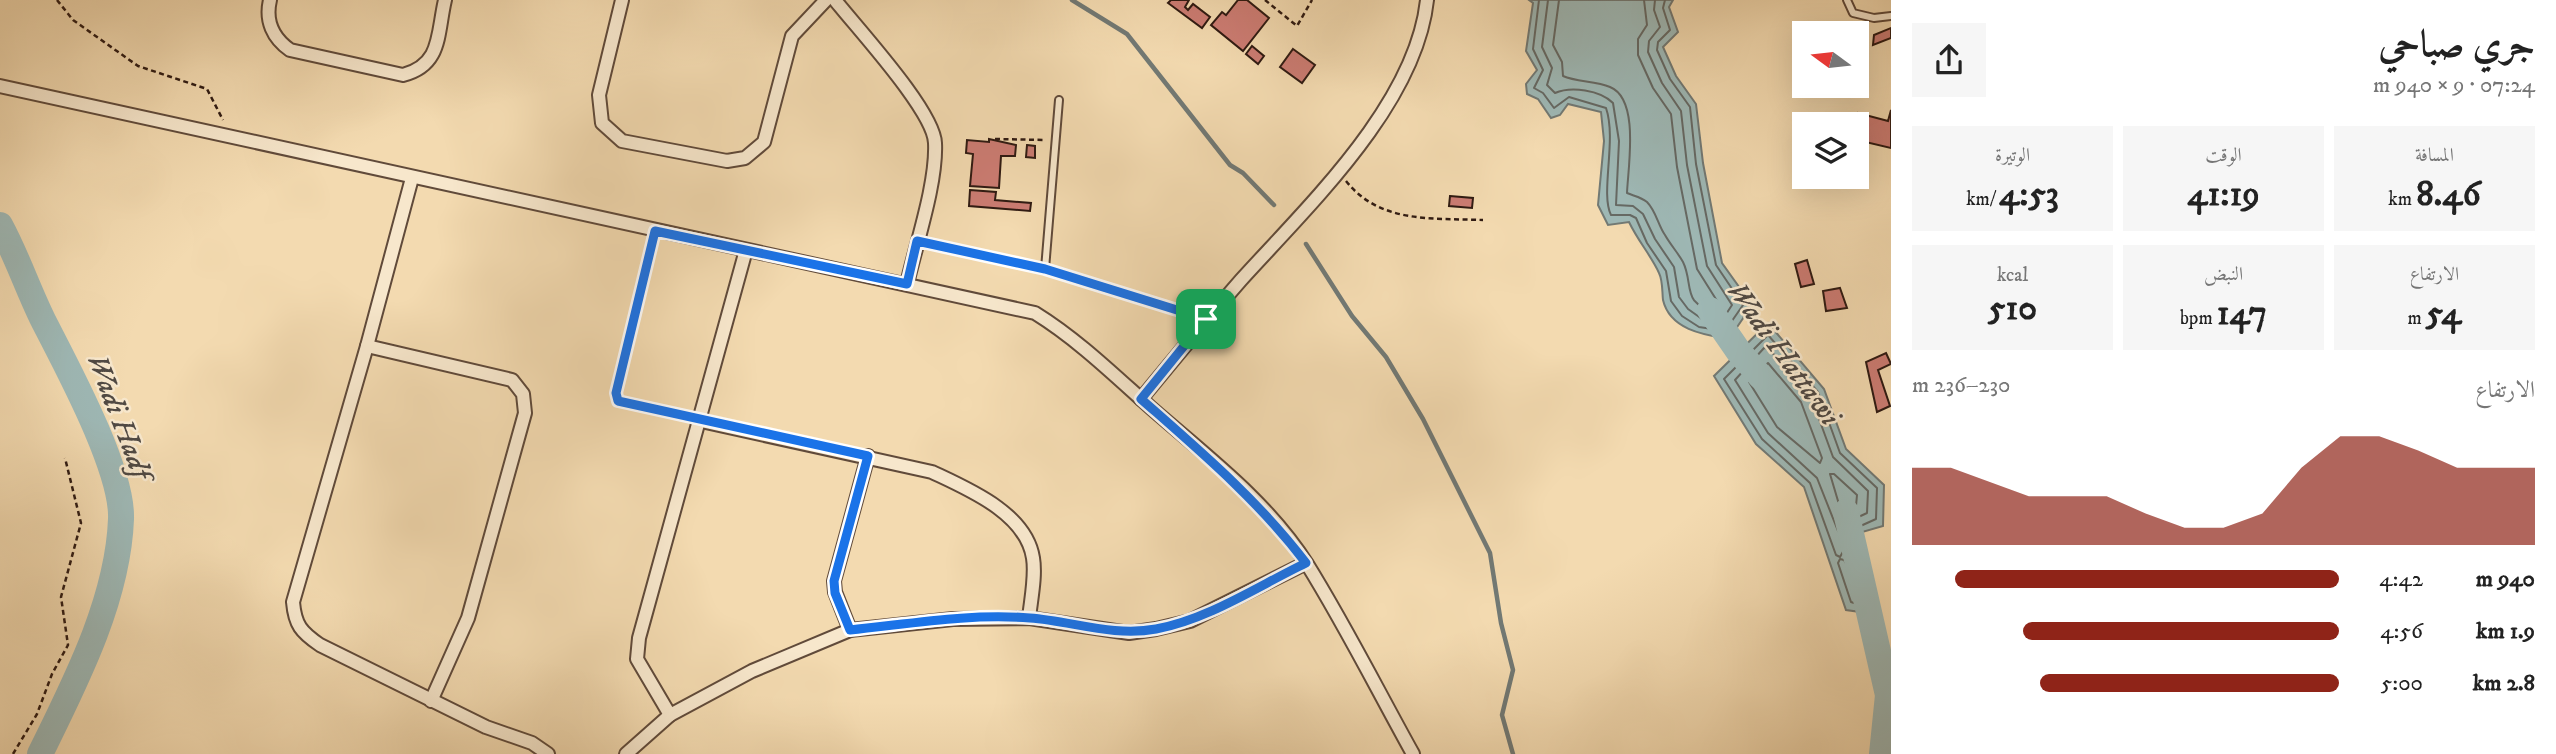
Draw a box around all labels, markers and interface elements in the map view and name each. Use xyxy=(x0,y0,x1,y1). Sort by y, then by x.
north arrow xyxy=(1792,21,1869,98)
map controls xyxy=(1792,21,1869,189)
text: جري صباحي xyxy=(2378,21,2535,69)
button: share xyxy=(1912,23,1986,97)
text: 07:24 · 9 × 940 m xyxy=(2373,71,2535,100)
button: layers xyxy=(1792,112,1869,189)
text: الوتيرة xyxy=(1995,144,2030,167)
text: الوقت xyxy=(2205,144,2242,167)
text: المسافة xyxy=(2415,144,2454,167)
text: 4:53 xyxy=(1999,173,2059,217)
text: 41:19 xyxy=(2187,173,2260,217)
text: 8.46 xyxy=(2416,173,2481,217)
text: /km xyxy=(1966,188,1999,211)
text: km xyxy=(2388,188,2416,211)
text: النبض xyxy=(2204,263,2243,286)
text: الارتفاع xyxy=(2410,263,2459,286)
text: kcal xyxy=(1997,264,2028,287)
water label: Wadi Hattawi xyxy=(1718,274,1849,435)
text: 510 xyxy=(1988,287,2037,331)
pin xyxy=(1176,289,1236,349)
text: 147 xyxy=(2217,292,2267,336)
text: 54 xyxy=(2426,292,2462,336)
icon: arrive xyxy=(1187,300,1225,338)
text: bpm xyxy=(2180,307,2217,330)
text: m xyxy=(2407,307,2426,330)
water label: Wadi Hadf xyxy=(78,349,162,491)
text: 230–236 m xyxy=(1912,371,2010,400)
text: الارتفاع xyxy=(2475,376,2535,405)
text: 4:42 xyxy=(2379,565,2423,594)
text: 940 m xyxy=(2476,565,2535,594)
text: 4:56 xyxy=(2380,617,2423,646)
text: 1.9 km xyxy=(2476,617,2535,646)
text: 5:00 xyxy=(2381,669,2423,698)
text: 2.8 km xyxy=(2473,669,2535,698)

